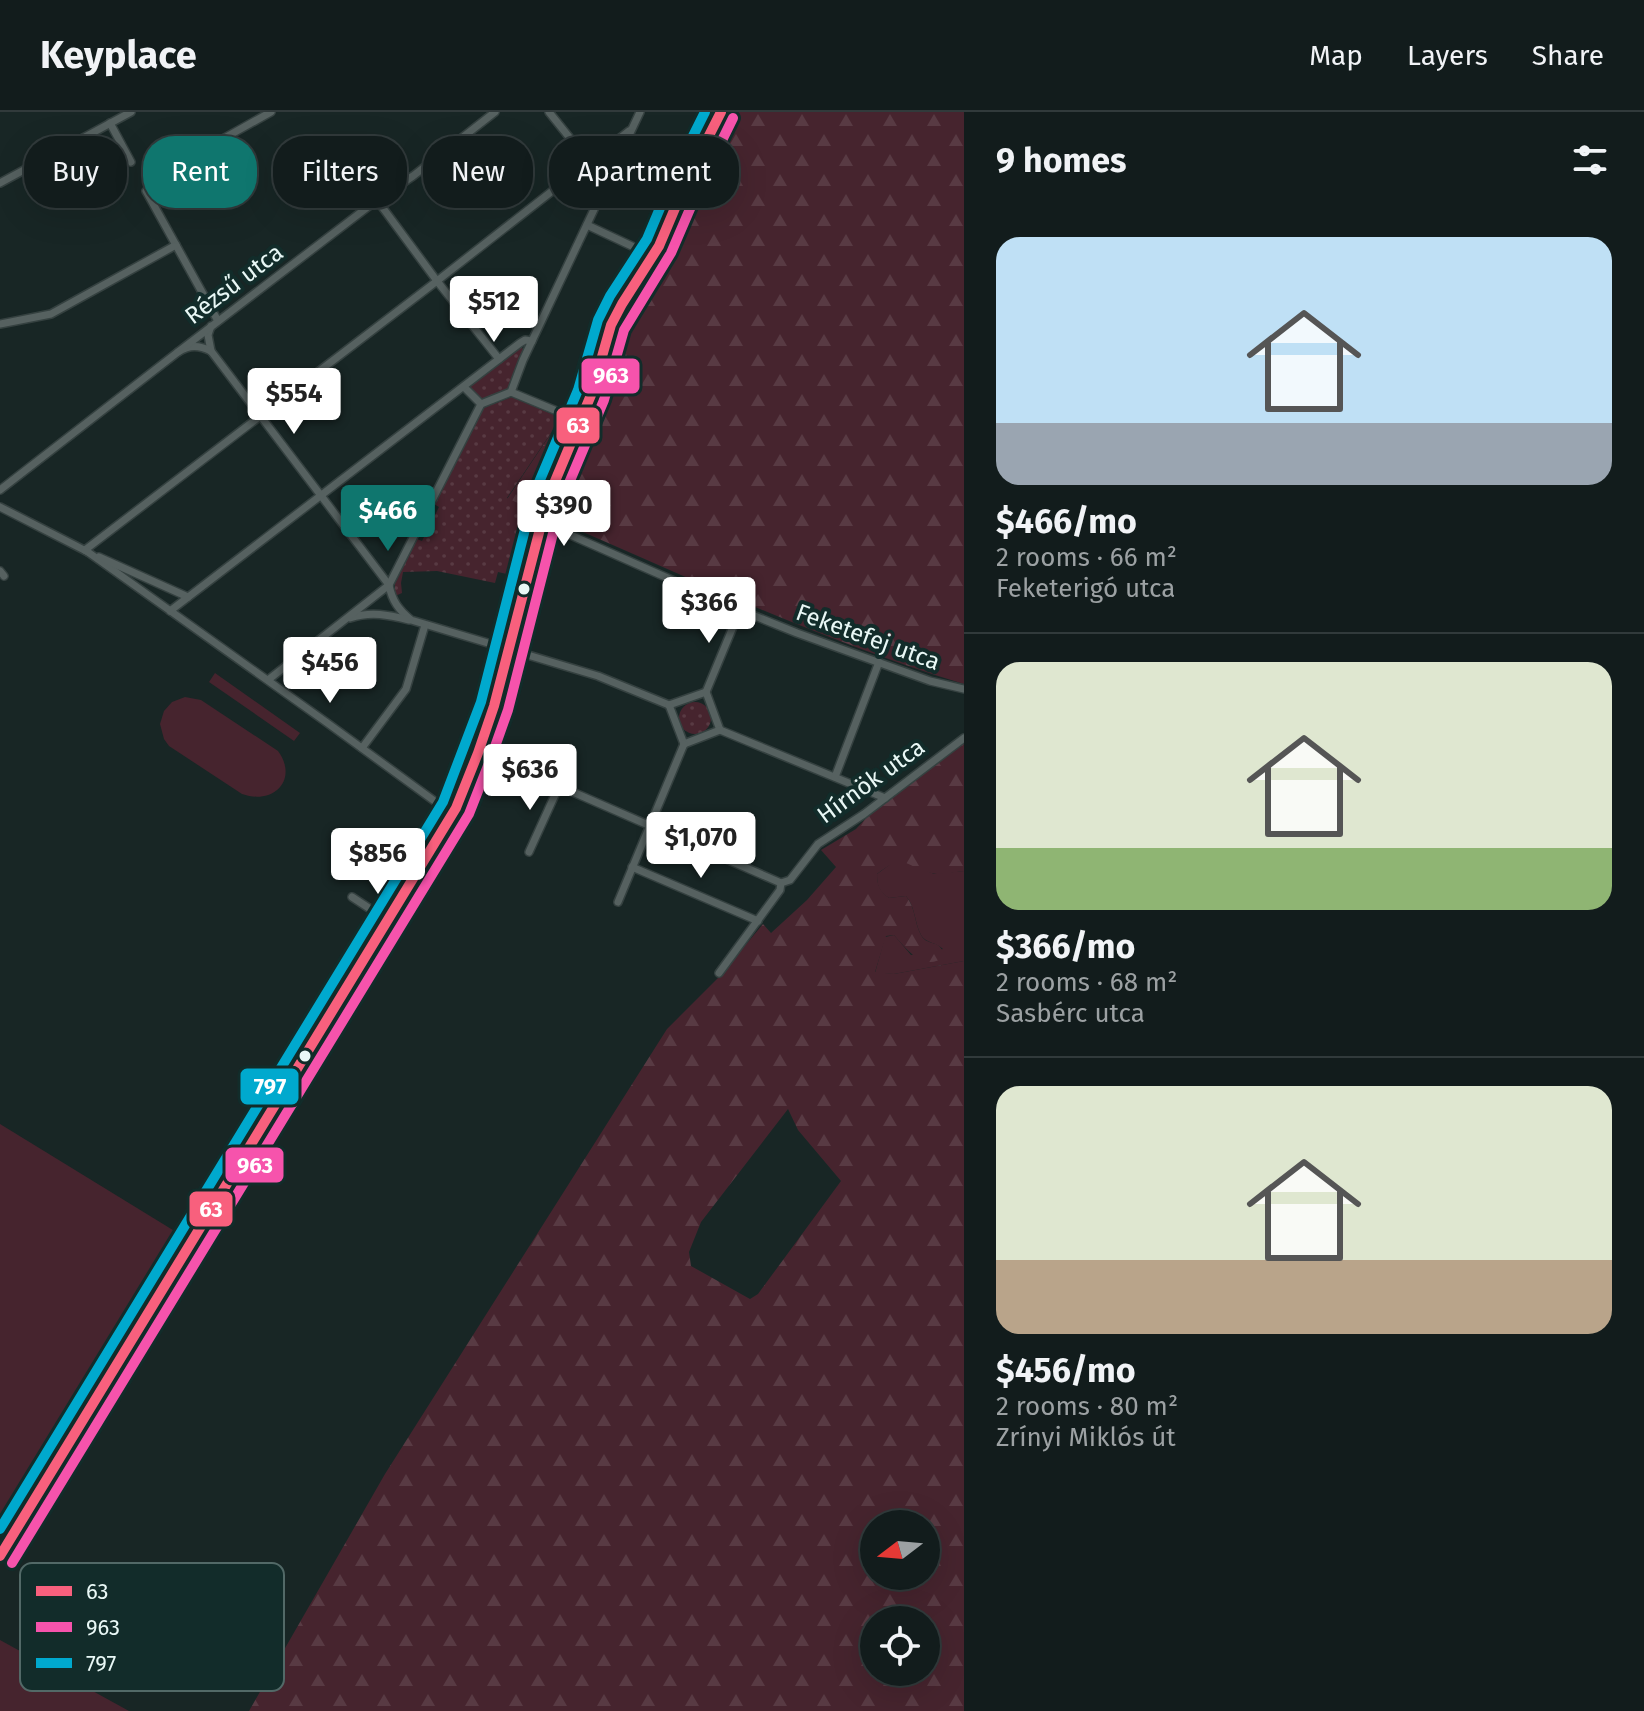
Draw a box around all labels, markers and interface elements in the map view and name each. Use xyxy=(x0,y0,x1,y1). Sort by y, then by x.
text: Keyplace xyxy=(40,32,197,78)
text: Map xyxy=(1309,39,1363,72)
text: Layers xyxy=(1407,39,1488,72)
text: Share xyxy=(1532,39,1604,72)
chip: Buy xyxy=(24,136,127,208)
chip: Rent xyxy=(143,136,257,208)
chip: Filters xyxy=(273,136,407,208)
chip: New xyxy=(423,136,533,208)
chip: Apartment xyxy=(549,136,739,208)
icon: filters xyxy=(1568,138,1612,182)
text: 9 homes xyxy=(996,140,1127,181)
street label: Rézsű utca xyxy=(179,238,289,330)
pin: $512 xyxy=(447,276,541,344)
text: $512 xyxy=(468,286,520,317)
icon: home xyxy=(1232,289,1376,433)
line badge: 963 xyxy=(580,357,641,395)
text: 963 xyxy=(593,362,629,389)
pin: $554 xyxy=(247,368,341,436)
text: $554 xyxy=(266,378,322,409)
line badge: 63 xyxy=(555,406,601,445)
text: 63 xyxy=(566,412,590,439)
pin: $390 xyxy=(517,480,611,548)
pin: $466 xyxy=(341,485,435,553)
text: $390 xyxy=(535,490,593,521)
text: $466 xyxy=(359,495,417,526)
text: $466/mo xyxy=(996,501,1137,542)
text: 2 rooms · 66 m² xyxy=(996,542,1177,573)
text: Feketerigó utca xyxy=(996,573,1175,604)
pin: $366 xyxy=(662,577,756,645)
unlabelled marker xyxy=(516,581,532,597)
text: $366 xyxy=(680,587,738,618)
street label: Feketefej utca xyxy=(792,598,944,676)
pin: $456 xyxy=(283,637,377,705)
text: $456 xyxy=(301,647,359,678)
icon: home xyxy=(1232,714,1376,858)
street label: Hírnök utca xyxy=(812,733,930,829)
pin: $636 xyxy=(483,744,577,812)
text: $636 xyxy=(502,754,558,785)
pin: $1,070 xyxy=(636,812,766,880)
text: $1,070 xyxy=(664,822,738,853)
pin: $856 xyxy=(331,828,425,896)
text: $856 xyxy=(349,838,407,869)
text: $366/mo xyxy=(996,926,1135,967)
text: 2 rooms · 68 m² xyxy=(996,967,1177,998)
text: Sasbérc utca xyxy=(996,998,1145,1029)
unlabelled marker xyxy=(297,1048,313,1064)
line badge: 797 xyxy=(239,1067,300,1106)
text: 797 xyxy=(254,1073,286,1100)
icon: home xyxy=(1232,1138,1376,1282)
line badge: 963 xyxy=(224,1146,285,1184)
text: 963 xyxy=(237,1152,273,1179)
line badge: 63 xyxy=(188,1190,234,1228)
text: 63 xyxy=(199,1196,223,1223)
text: $456/mo xyxy=(996,1350,1136,1391)
text: 2 rooms · 80 m² xyxy=(996,1391,1178,1422)
text: Zrínyi Miklós út xyxy=(996,1422,1176,1453)
north arrow xyxy=(860,1510,940,1590)
map controls xyxy=(860,1510,940,1686)
legend xyxy=(20,1563,284,1691)
text: 63 xyxy=(86,1578,108,1605)
button: locate xyxy=(860,1606,940,1686)
text: 963 xyxy=(86,1614,120,1641)
text: 797 xyxy=(86,1650,117,1677)

